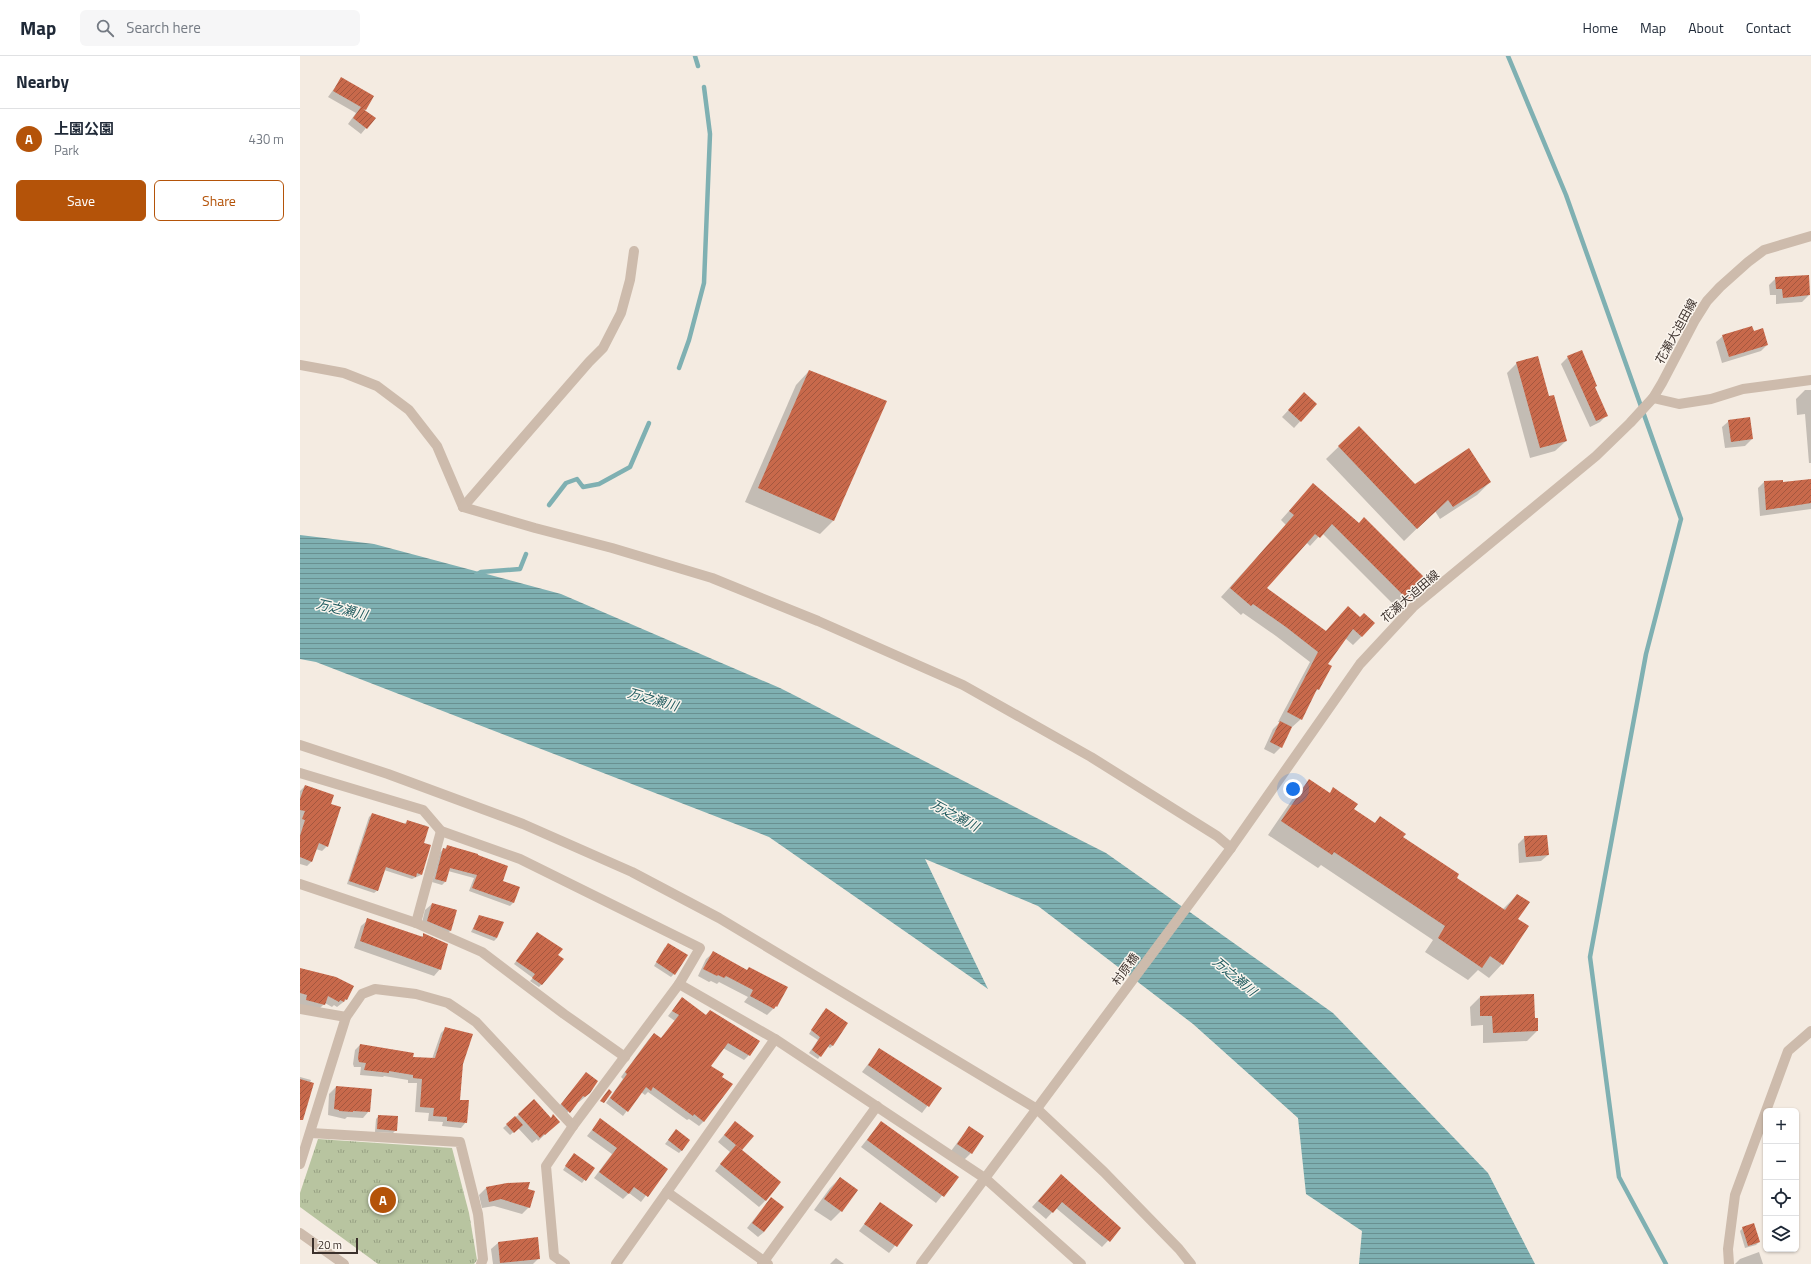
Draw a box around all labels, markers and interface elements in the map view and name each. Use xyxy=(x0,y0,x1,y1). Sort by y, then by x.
search box xyxy=(80,10,360,46)
text: Map xyxy=(20,13,56,42)
text: Search here xyxy=(126,16,201,39)
icon: search xyxy=(94,17,116,39)
text: Home xyxy=(1583,17,1618,38)
text: Map xyxy=(1640,17,1666,38)
text: About xyxy=(1688,17,1724,38)
text: Contact xyxy=(1746,17,1791,38)
text: Nearby xyxy=(16,69,69,95)
text: 上園公園 xyxy=(54,117,114,140)
text: A xyxy=(25,129,33,149)
text: 430 m xyxy=(248,129,284,149)
text: Park xyxy=(54,140,79,160)
button: Save xyxy=(16,180,146,221)
button: Share xyxy=(154,180,284,221)
street label: 花瀬大迫田線 xyxy=(1650,295,1702,367)
street label: 花瀬大迫田線 xyxy=(1377,565,1443,627)
water label: 万之瀬川 xyxy=(314,593,372,625)
water label: 万之瀬川 xyxy=(625,682,683,716)
your location xyxy=(1283,779,1303,799)
water label: 万之瀬川 xyxy=(927,794,984,837)
street label: 村原橋 xyxy=(1107,949,1143,989)
water label: 万之瀬川 xyxy=(1209,952,1263,1002)
map controls xyxy=(1763,1108,1799,1252)
button: + xyxy=(1763,1108,1799,1144)
button: − xyxy=(1763,1144,1799,1180)
button: locate xyxy=(1763,1180,1799,1216)
pin: A xyxy=(370,1185,396,1215)
button: layers xyxy=(1763,1216,1799,1252)
scale bar xyxy=(312,1236,358,1255)
text: 20 m xyxy=(318,1237,342,1253)

